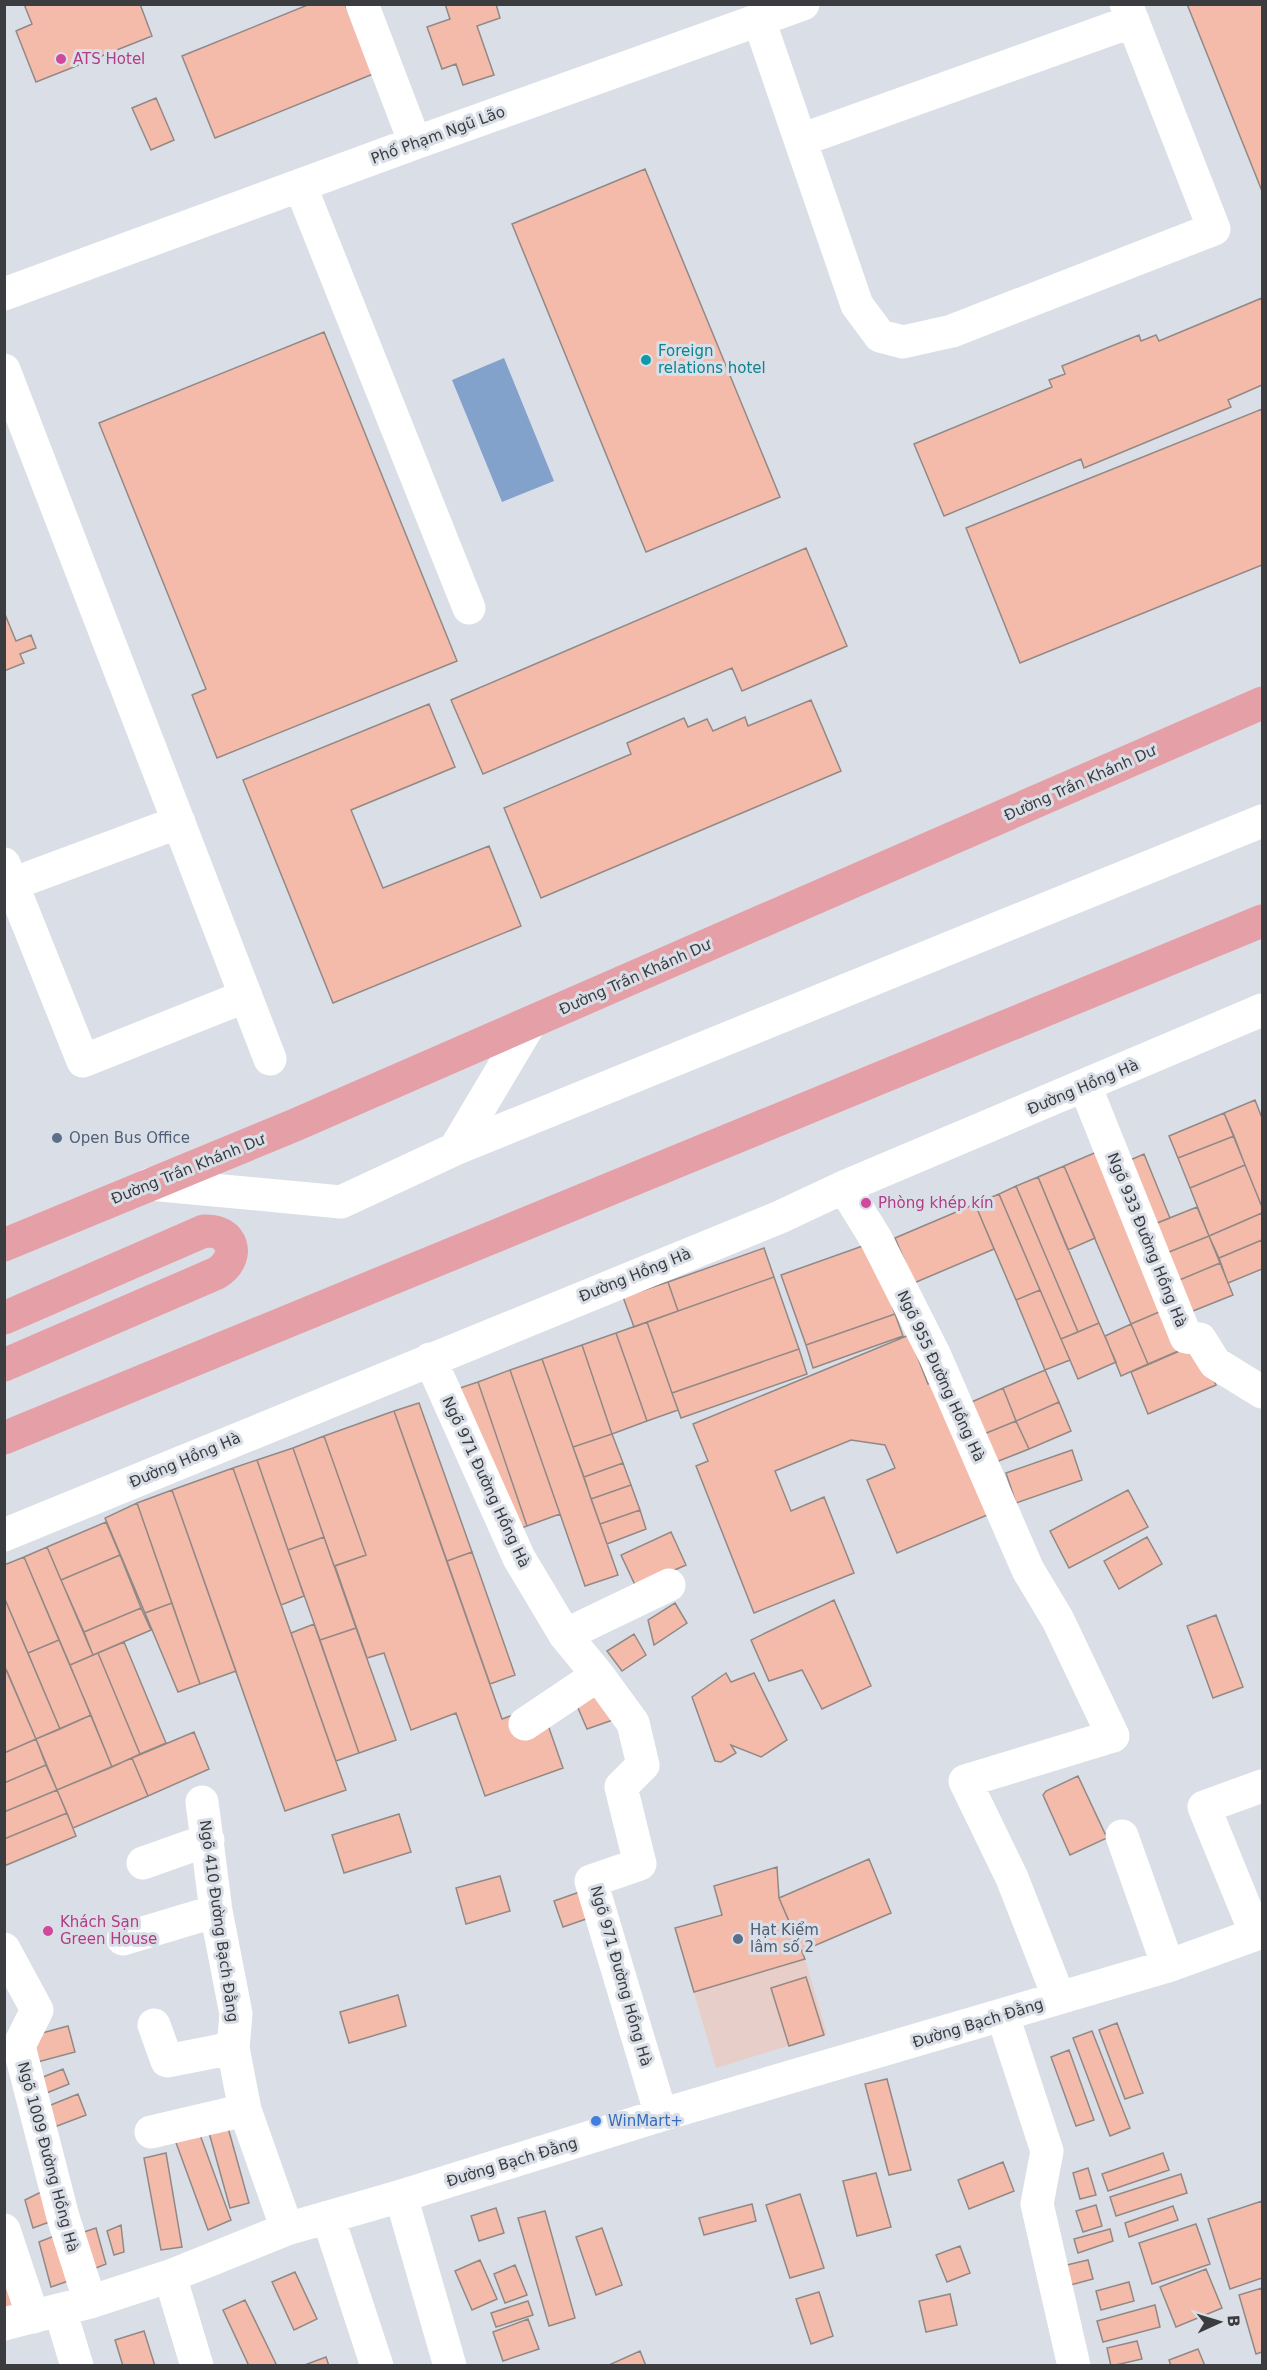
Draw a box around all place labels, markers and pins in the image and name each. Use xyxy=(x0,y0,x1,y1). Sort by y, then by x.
place label: ATS Hotel xyxy=(73,50,145,68)
marker: ATS Hotel xyxy=(54,52,68,66)
place label: Foreign relations hotel xyxy=(658,342,766,377)
marker: Foreign relations hotel xyxy=(639,353,653,367)
place label: Open Bus Office xyxy=(69,1129,190,1147)
marker: Open Bus Office xyxy=(50,1131,64,1145)
place label: Phòng khép kín xyxy=(878,1194,994,1212)
marker: Phòng khép kín xyxy=(859,1196,873,1210)
place label: Khách Sạn Green House xyxy=(60,1913,157,1948)
place label: Hạt Kiểm lâm số 2 xyxy=(750,1921,819,1956)
marker: Khách Sạn Green House xyxy=(41,1924,55,1938)
marker: Hạt Kiểm lâm số 2 xyxy=(731,1932,745,1946)
place label: WinMart+ xyxy=(608,2112,683,2130)
marker: WinMart+ xyxy=(589,2114,603,2128)

